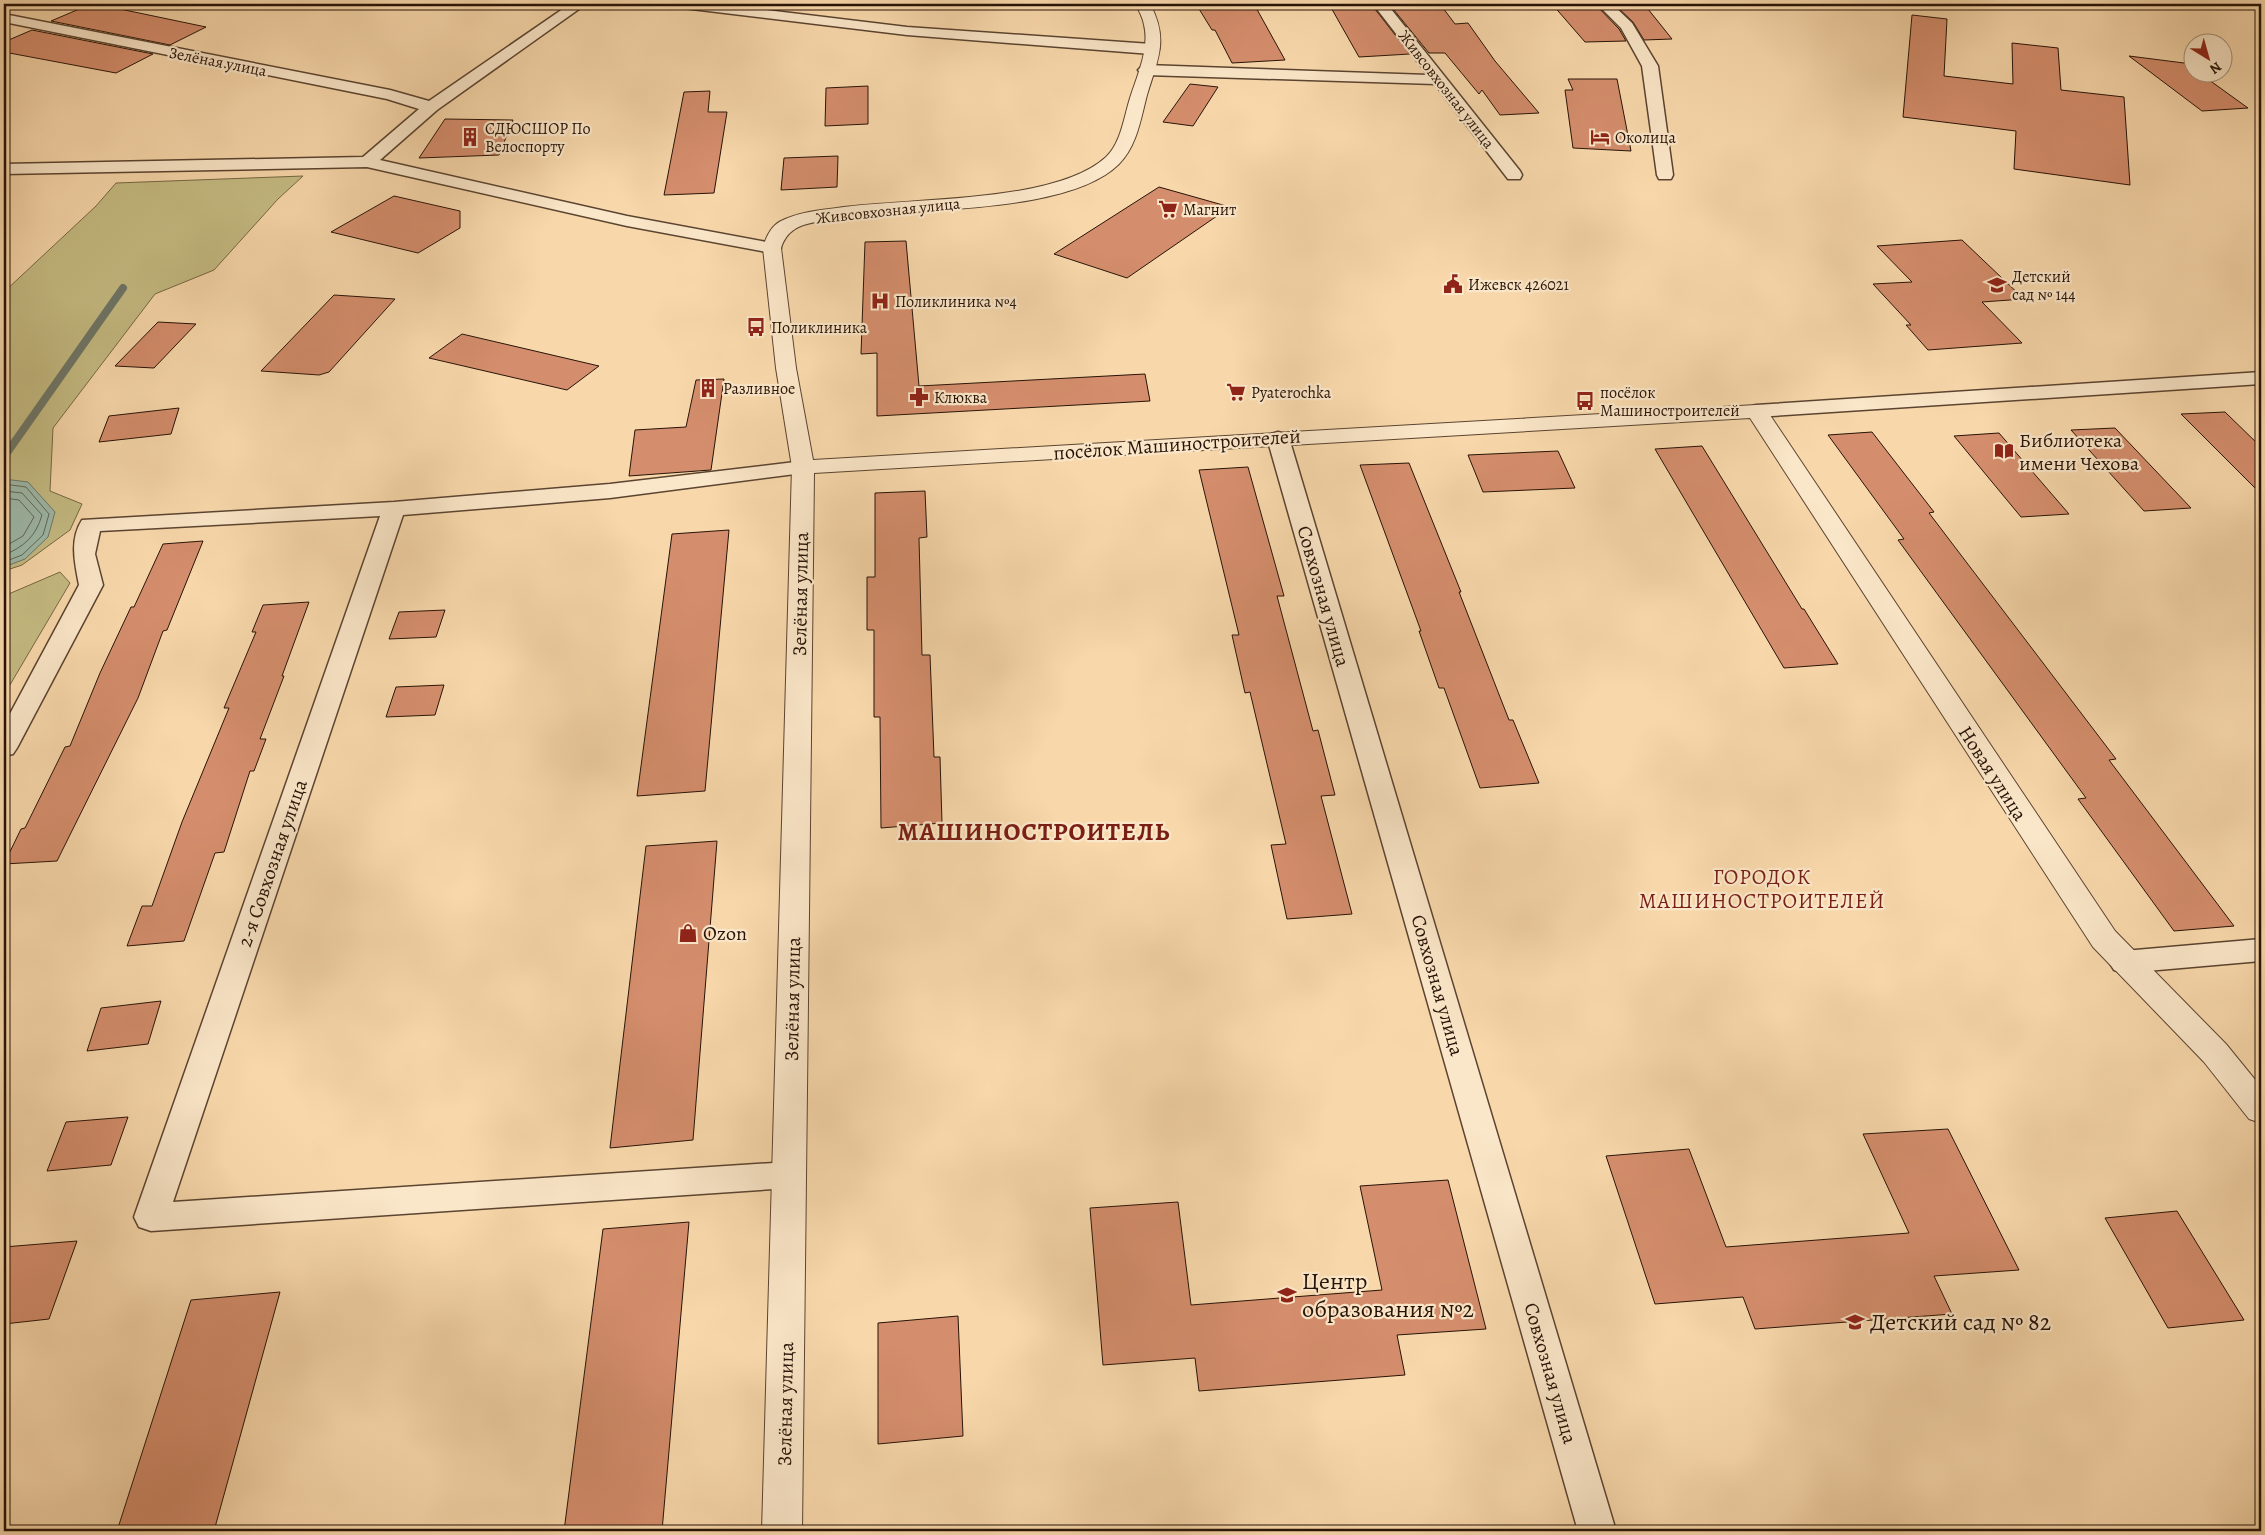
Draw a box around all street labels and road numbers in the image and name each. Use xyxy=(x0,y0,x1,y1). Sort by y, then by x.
street label: Живсовхозная улица xyxy=(1393,26,1500,154)
street label: Зелёная улица xyxy=(167,42,269,82)
street label: Живсовхозная улица xyxy=(815,192,962,230)
street label: посёлок Машиностроителей xyxy=(1052,422,1302,467)
street label: Совхозная улица xyxy=(1291,523,1357,670)
street label: Зелёная улица xyxy=(786,531,815,656)
street label: Новая улица xyxy=(1952,721,2034,827)
street label: 2-я Совхозная улица xyxy=(231,775,314,951)
street label: Совхозная улица xyxy=(1405,912,1471,1059)
street label: Зелёная улица xyxy=(778,936,807,1061)
street label: Совхозная улица xyxy=(1518,1300,1584,1447)
street label: Зелёная улица xyxy=(771,1341,800,1466)

